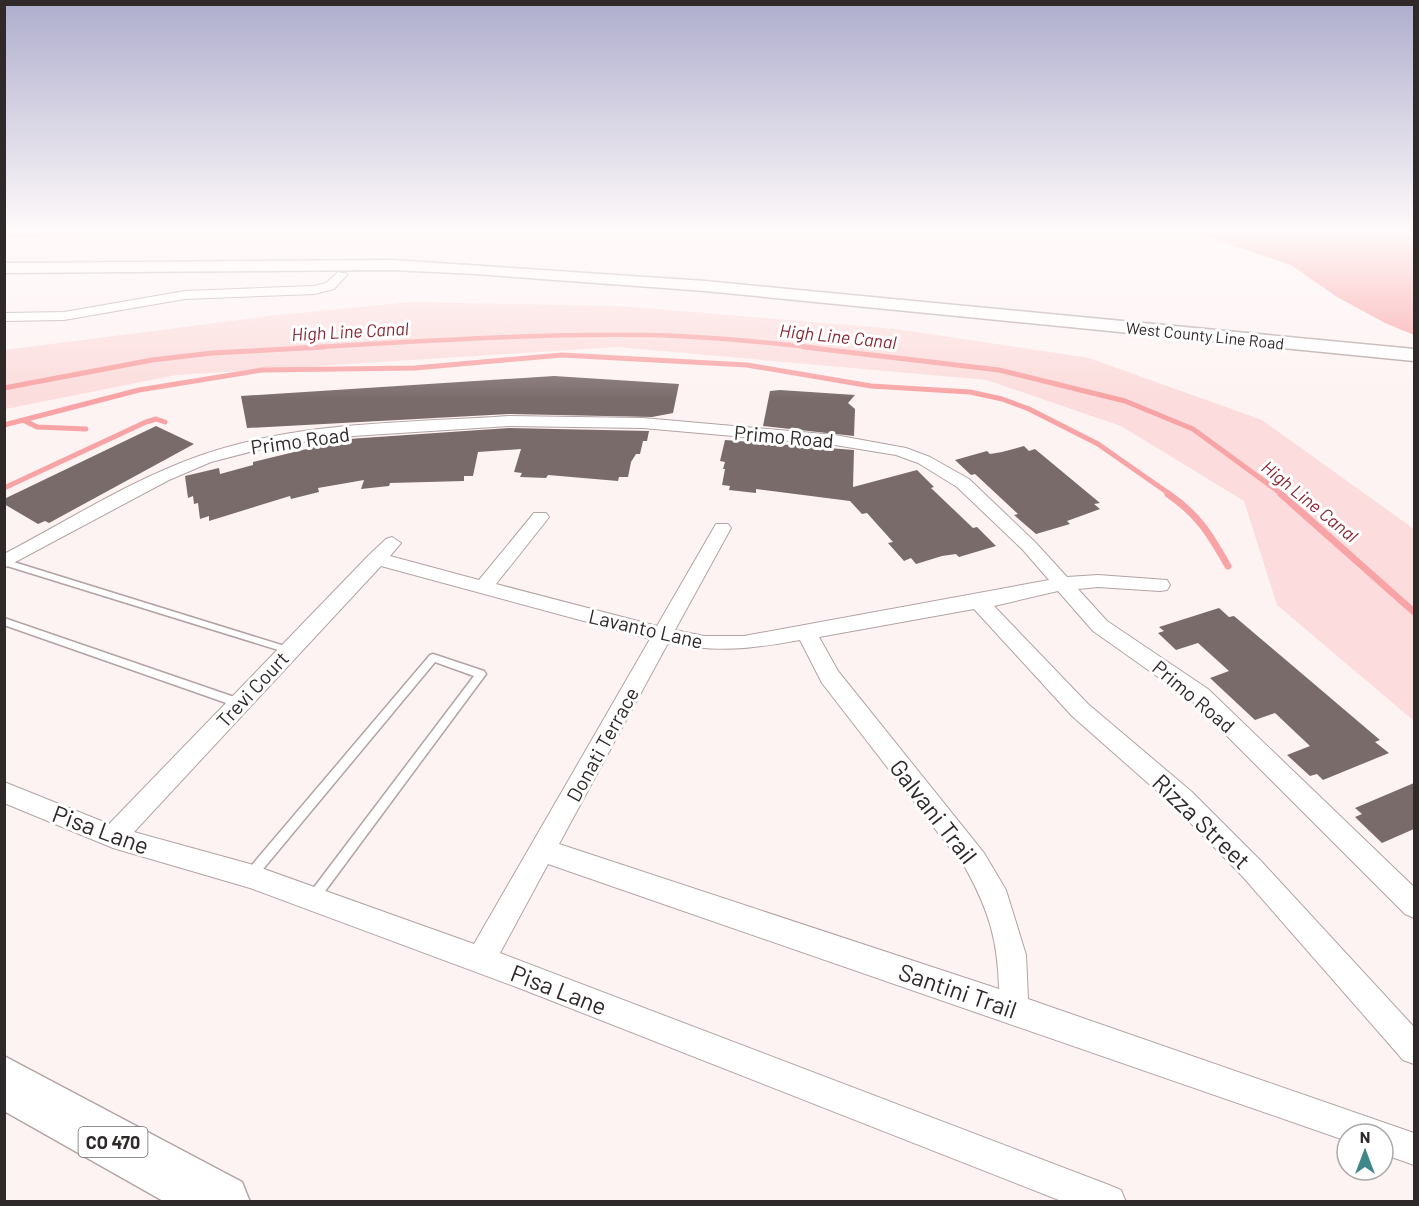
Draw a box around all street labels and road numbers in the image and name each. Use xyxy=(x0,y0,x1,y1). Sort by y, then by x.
street label: West County Line Road xyxy=(1125,317,1285,353)
street label: Primo Road xyxy=(733,420,835,452)
street label: Primo Road xyxy=(249,421,351,459)
street label: Lavanto Lane xyxy=(587,603,705,653)
street label: Trevi Court xyxy=(211,646,293,732)
street label: Primo Road xyxy=(1148,655,1240,737)
street label: Donati Terrace xyxy=(561,683,643,805)
street label: Galvani Trail xyxy=(884,753,984,869)
street label: Rizza Street xyxy=(1147,767,1257,875)
street label: Pisa Lane xyxy=(49,798,153,860)
street label: Santini Trail xyxy=(895,956,1021,1024)
street label: Pisa Lane xyxy=(507,957,611,1021)
road number: CO 470 xyxy=(78,1127,148,1157)

